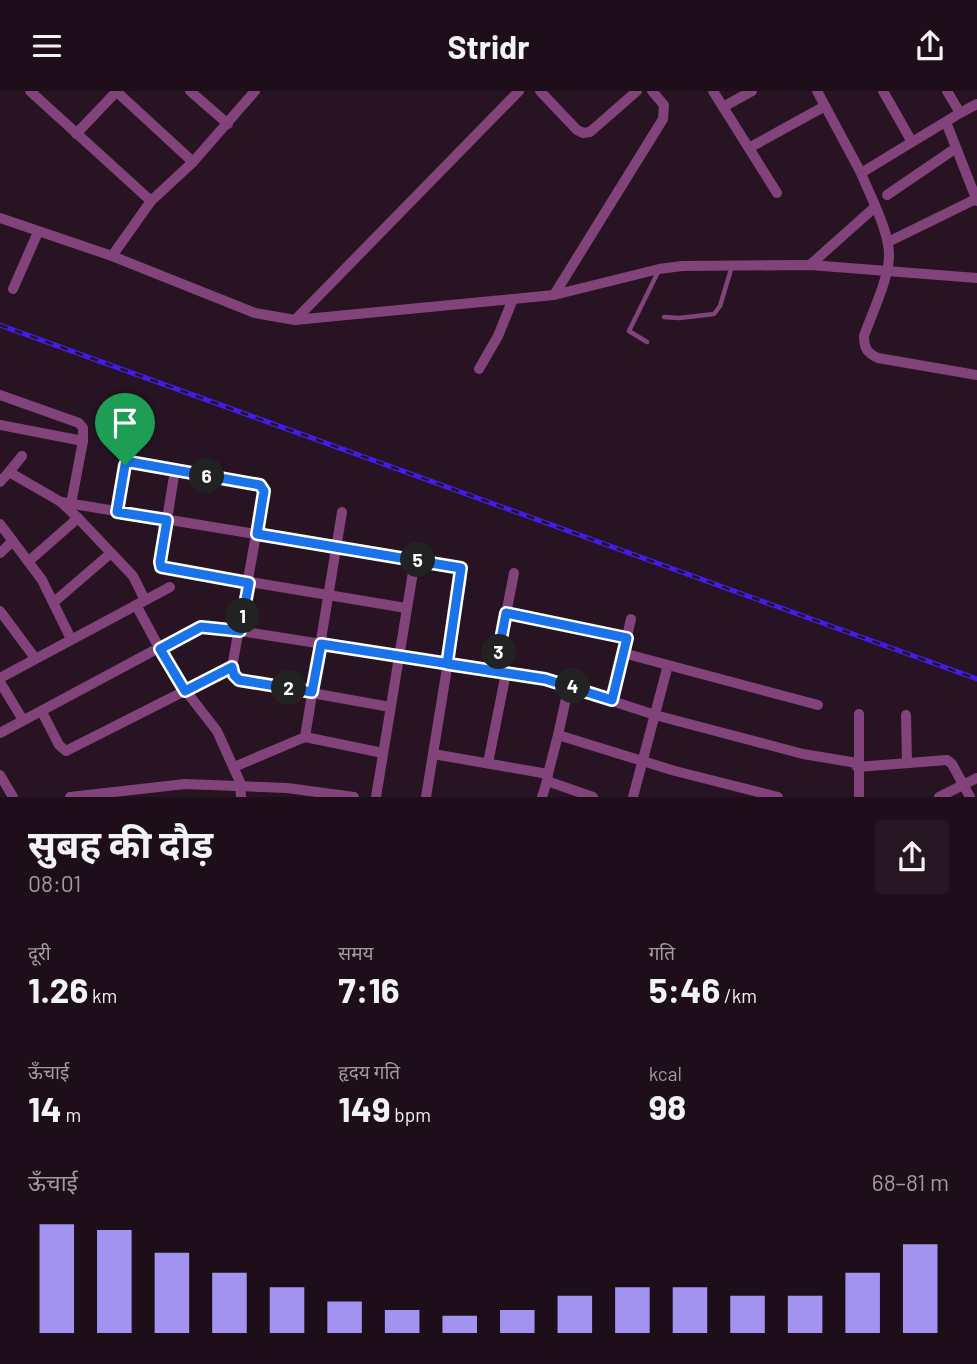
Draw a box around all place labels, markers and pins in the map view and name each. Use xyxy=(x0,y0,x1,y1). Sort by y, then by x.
pin xyxy=(95,393,155,465)
pin: 6 xyxy=(190,459,224,493)
pin: 5 xyxy=(400,543,436,577)
pin: 1 xyxy=(226,599,260,633)
pin: 3 xyxy=(482,635,516,669)
pin: 4 xyxy=(556,669,590,703)
pin: 2 xyxy=(272,671,306,705)

